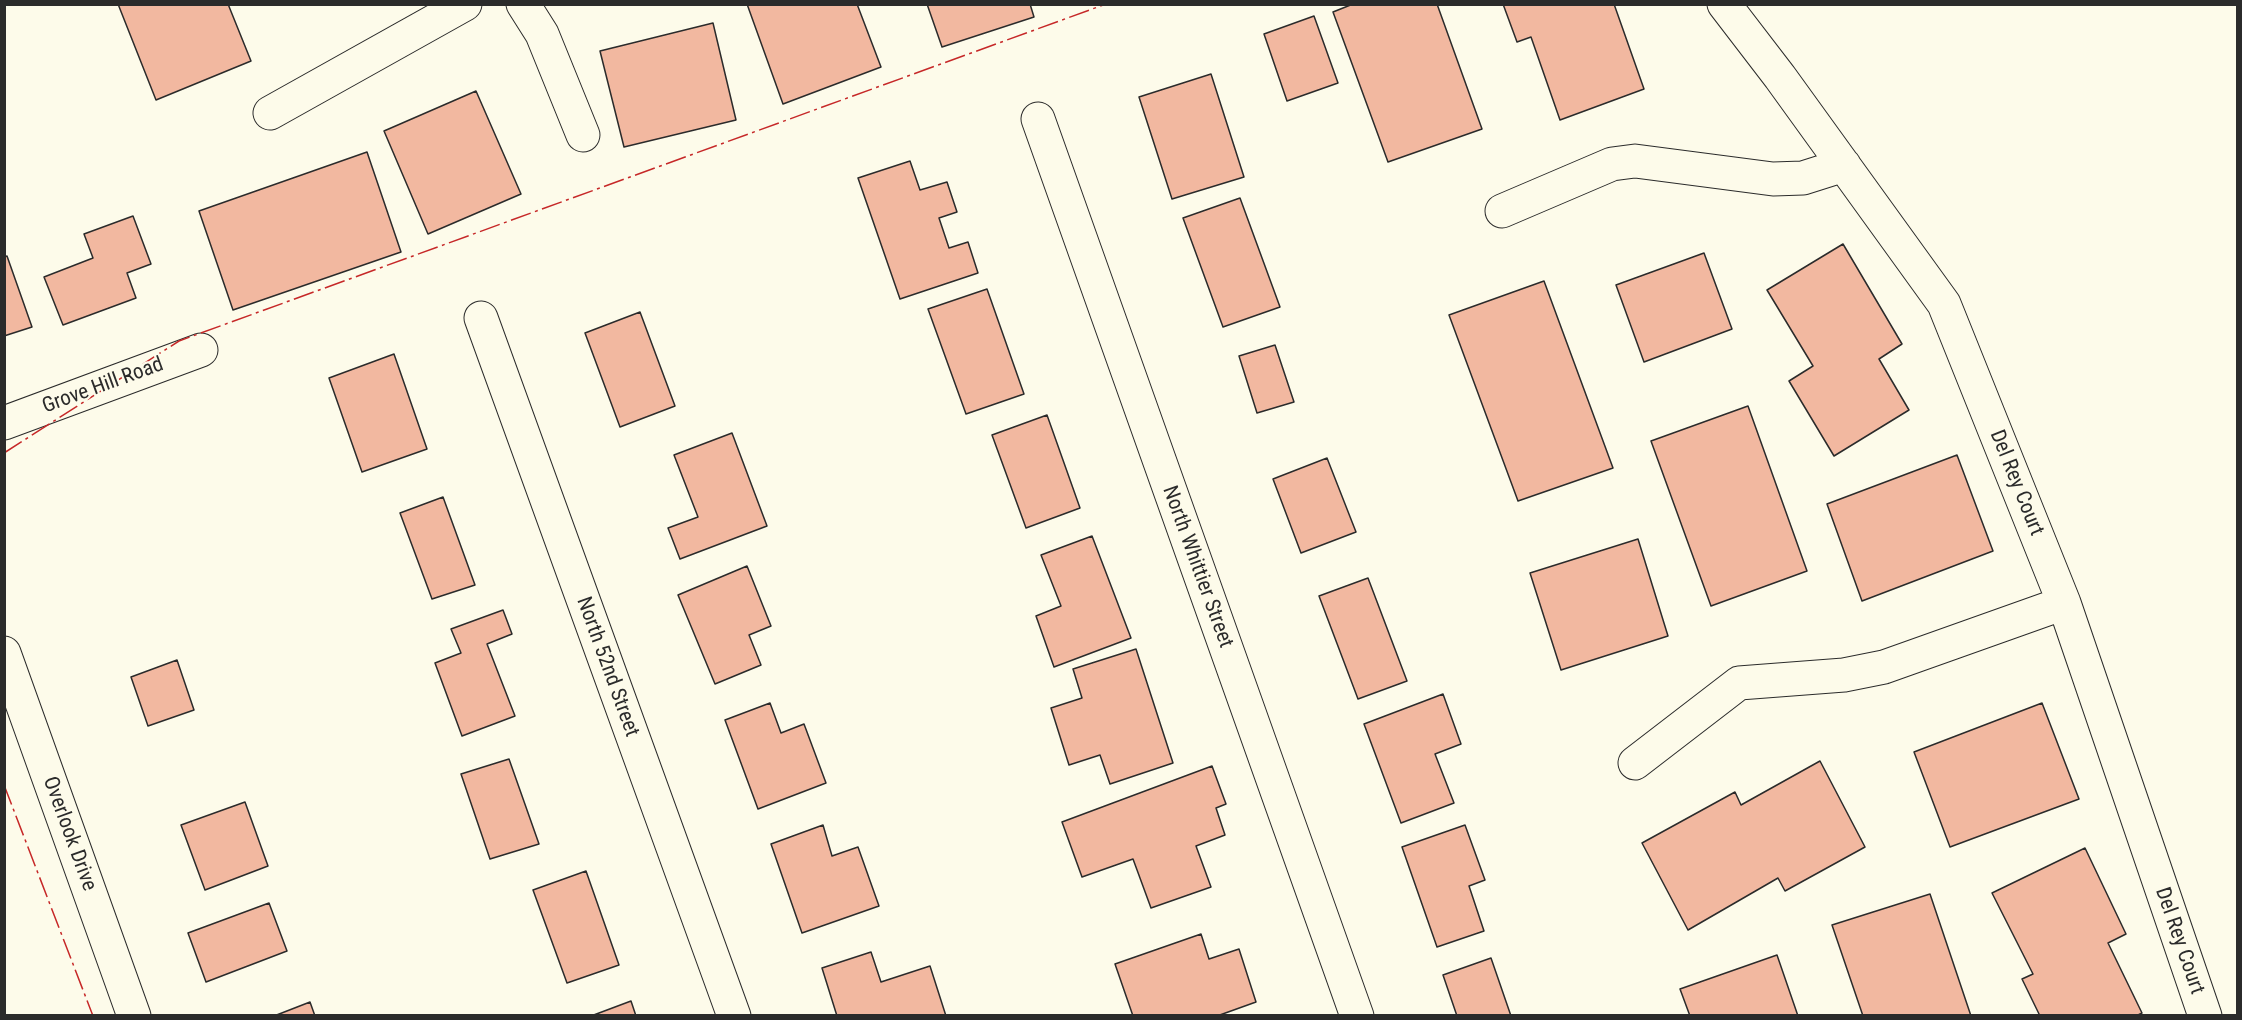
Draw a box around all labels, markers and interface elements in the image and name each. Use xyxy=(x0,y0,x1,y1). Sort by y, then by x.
street label: Grove Hill Road xyxy=(39,352,167,420)
street label: Del Rey Court xyxy=(1983,427,2049,539)
street label: North Whittier Street xyxy=(1156,483,1238,651)
street label: North 52nd Street xyxy=(570,594,644,740)
street label: Overlook Drive xyxy=(37,773,101,895)
street label: Del Rey Court xyxy=(2149,884,2209,998)

